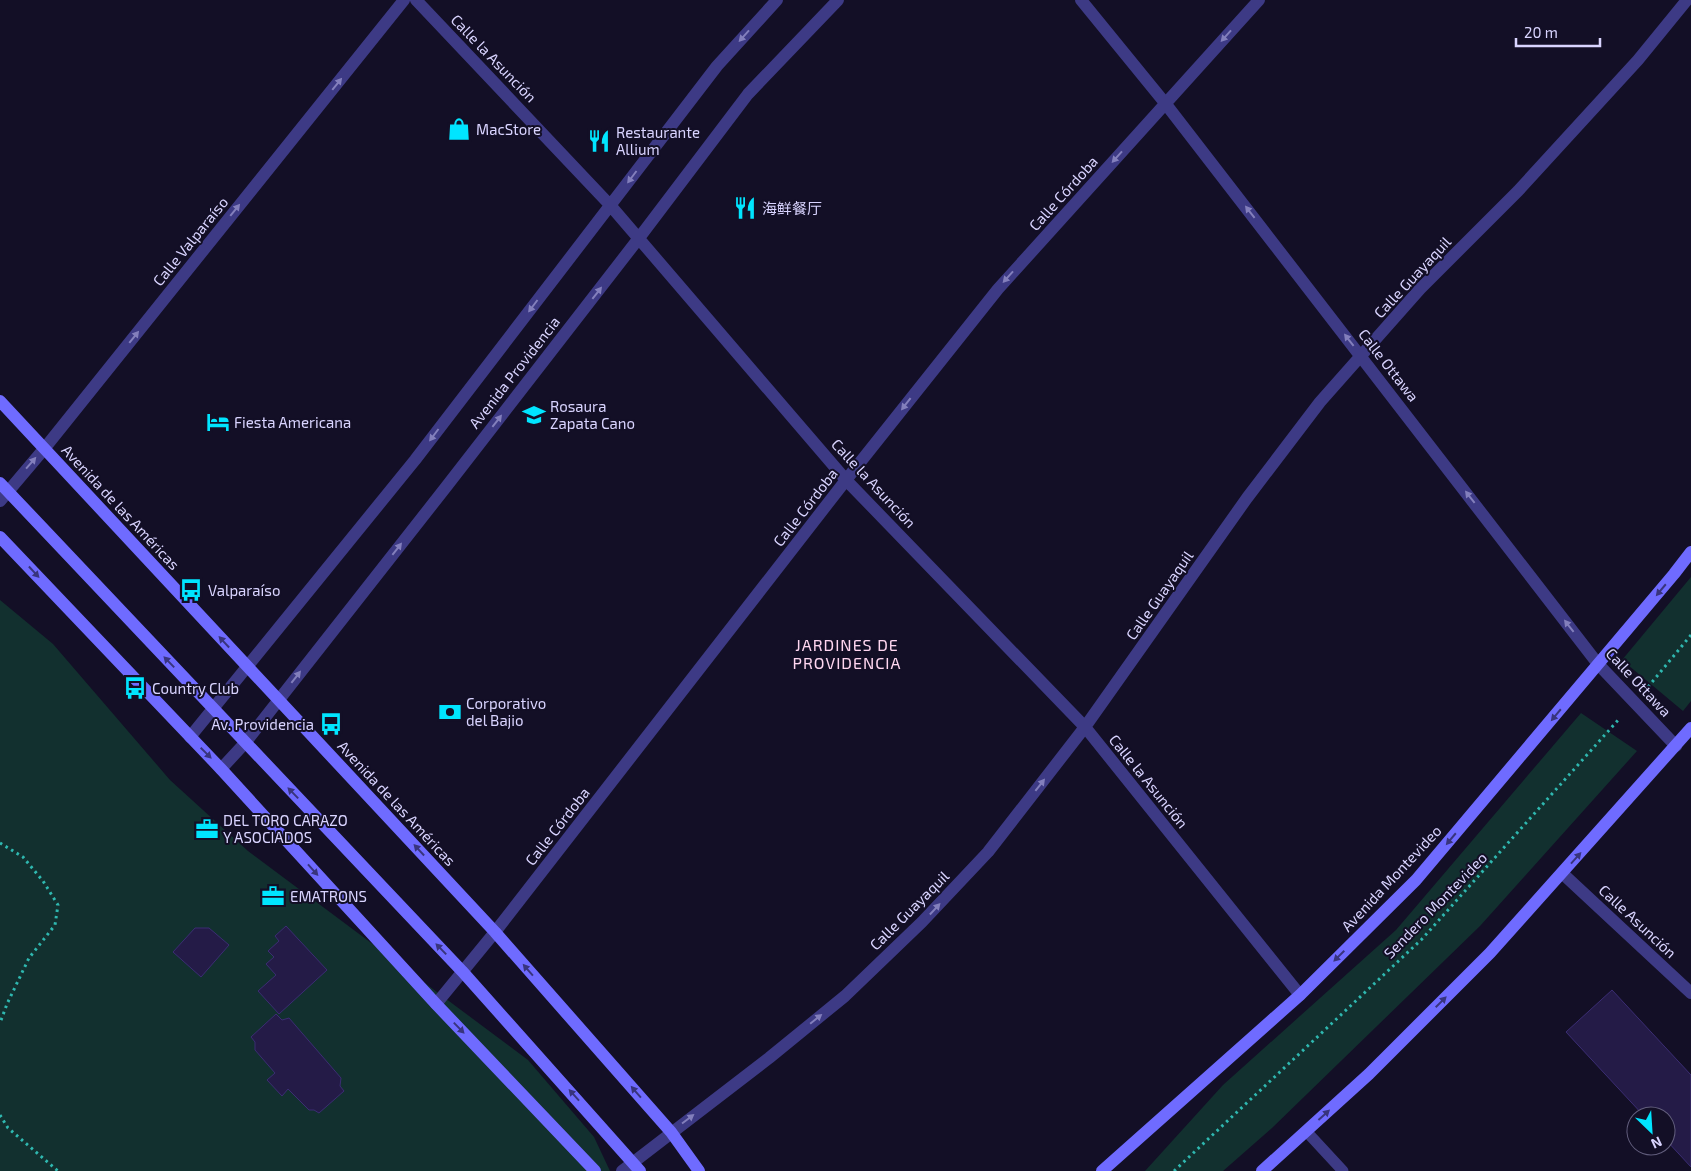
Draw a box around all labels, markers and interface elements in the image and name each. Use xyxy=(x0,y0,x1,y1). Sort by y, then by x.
street label: Calle la Asunción xyxy=(447,10,541,106)
scale bar xyxy=(1516,15,1600,47)
text: 20 m xyxy=(1524,23,1558,41)
one-way arrow xyxy=(738,30,750,42)
one-way arrow xyxy=(1220,30,1232,42)
one-way arrow xyxy=(332,77,343,90)
shop icon: MacStore xyxy=(446,116,472,142)
place label: MacStore xyxy=(476,120,541,138)
place label: Restaurante Allium xyxy=(616,123,700,158)
restaurant icon: Restaurante Allium xyxy=(586,128,612,154)
one-way arrow xyxy=(1111,150,1123,162)
street label: Calle Córdoba xyxy=(1025,152,1101,234)
one-way arrow xyxy=(627,170,637,184)
street label: Calle Valparaíso xyxy=(149,193,231,289)
restaurant icon: 海鲜餐厅 xyxy=(732,195,758,221)
place label: 海鲜餐厅 xyxy=(762,199,822,217)
one-way arrow xyxy=(230,204,241,217)
one-way arrow xyxy=(1244,206,1255,219)
street label: Calle Guayaquil xyxy=(1370,232,1455,321)
one-way arrow xyxy=(1002,271,1014,283)
one-way arrow xyxy=(591,287,602,300)
one-way arrow xyxy=(528,299,538,313)
street label: Avenida Providencia xyxy=(465,312,563,432)
street label: Calle Ottawa xyxy=(1355,325,1423,405)
one-way arrow xyxy=(128,331,139,344)
one-way arrow xyxy=(1344,333,1354,347)
place label: Rosaura Zapata Cano xyxy=(550,397,635,432)
one-way arrow xyxy=(901,397,912,410)
school or university icon: Rosaura Zapata Cano xyxy=(521,402,547,428)
hotel icon: Fiesta Americana xyxy=(205,409,231,435)
place label: Fiesta Americana xyxy=(234,413,351,431)
one-way arrow xyxy=(492,414,502,428)
one-way arrow xyxy=(429,428,439,442)
street label: Calle la Asunción xyxy=(828,435,920,531)
street label: Avenida de las Américas xyxy=(58,441,184,573)
one-way arrow xyxy=(26,457,37,470)
street label: Calle Córdoba xyxy=(769,464,841,550)
one-way arrow xyxy=(1464,491,1475,504)
one-way arrow xyxy=(392,542,402,556)
street label: Calle Guayaquil xyxy=(1122,547,1197,643)
one-way arrow xyxy=(28,566,40,578)
bus stop icon: Valparaíso xyxy=(178,577,204,603)
place label: Valparaíso xyxy=(208,581,280,599)
one-way arrow xyxy=(1655,584,1666,597)
one-way arrow xyxy=(1563,620,1574,633)
district label: JARDINES DE PROVIDENCIA xyxy=(793,635,901,672)
one-way arrow xyxy=(218,636,230,648)
street label: Calle Ottawa xyxy=(1603,644,1675,720)
one-way arrow xyxy=(163,656,175,668)
one-way arrow xyxy=(291,671,302,684)
bus stop icon: Country Club xyxy=(122,675,148,701)
place label: Country Club xyxy=(152,679,239,697)
place label: Corporativo del Bajio xyxy=(466,694,546,730)
bank icon: Corporativo del Bajio xyxy=(437,699,463,725)
one-way arrow xyxy=(1550,708,1562,720)
bus stop icon: Av. Providencia xyxy=(318,711,344,737)
place label: Av. Providencia xyxy=(211,715,314,733)
street label: Calle la Asunción xyxy=(1106,731,1192,831)
street label: Avenida de las Américas xyxy=(334,737,460,869)
one-way arrow xyxy=(200,747,212,759)
one-way arrow xyxy=(1035,778,1045,792)
street label: Calle Córdoba xyxy=(521,783,593,869)
one-way arrow xyxy=(287,787,299,799)
place label: DEL TORO CARAZO Y ASOCIADOS xyxy=(223,811,348,846)
office icon: DEL TORO CARAZO Y ASOCIADOS xyxy=(194,816,220,842)
street label: Avenida Montevideo xyxy=(1337,821,1445,935)
one-way arrow xyxy=(1445,832,1457,844)
one-way arrow xyxy=(413,845,425,857)
street label: Sendero Montevideo xyxy=(1380,848,1490,962)
one-way arrow xyxy=(1570,853,1582,865)
one-way arrow xyxy=(307,863,319,875)
street label: Calle Guayaquil xyxy=(866,866,953,953)
street label: Calle Asunción xyxy=(1596,881,1680,961)
office icon: EMATRONS xyxy=(260,883,286,909)
place label: EMATRONS xyxy=(290,887,367,905)
one-way arrow xyxy=(929,903,941,915)
one-way arrow xyxy=(435,943,447,955)
one-way arrow xyxy=(1333,950,1345,962)
one-way arrow xyxy=(523,964,534,977)
one-way arrow xyxy=(1434,996,1446,1008)
one-way arrow xyxy=(809,1014,822,1025)
one-way arrow xyxy=(453,1022,465,1034)
one-way arrow xyxy=(631,1086,642,1098)
one-way arrow xyxy=(568,1089,579,1102)
north arrow xyxy=(1626,1106,1676,1156)
one-way arrow xyxy=(1317,1109,1329,1121)
one-way arrow xyxy=(681,1114,695,1124)
text: N xyxy=(1649,1133,1665,1153)

